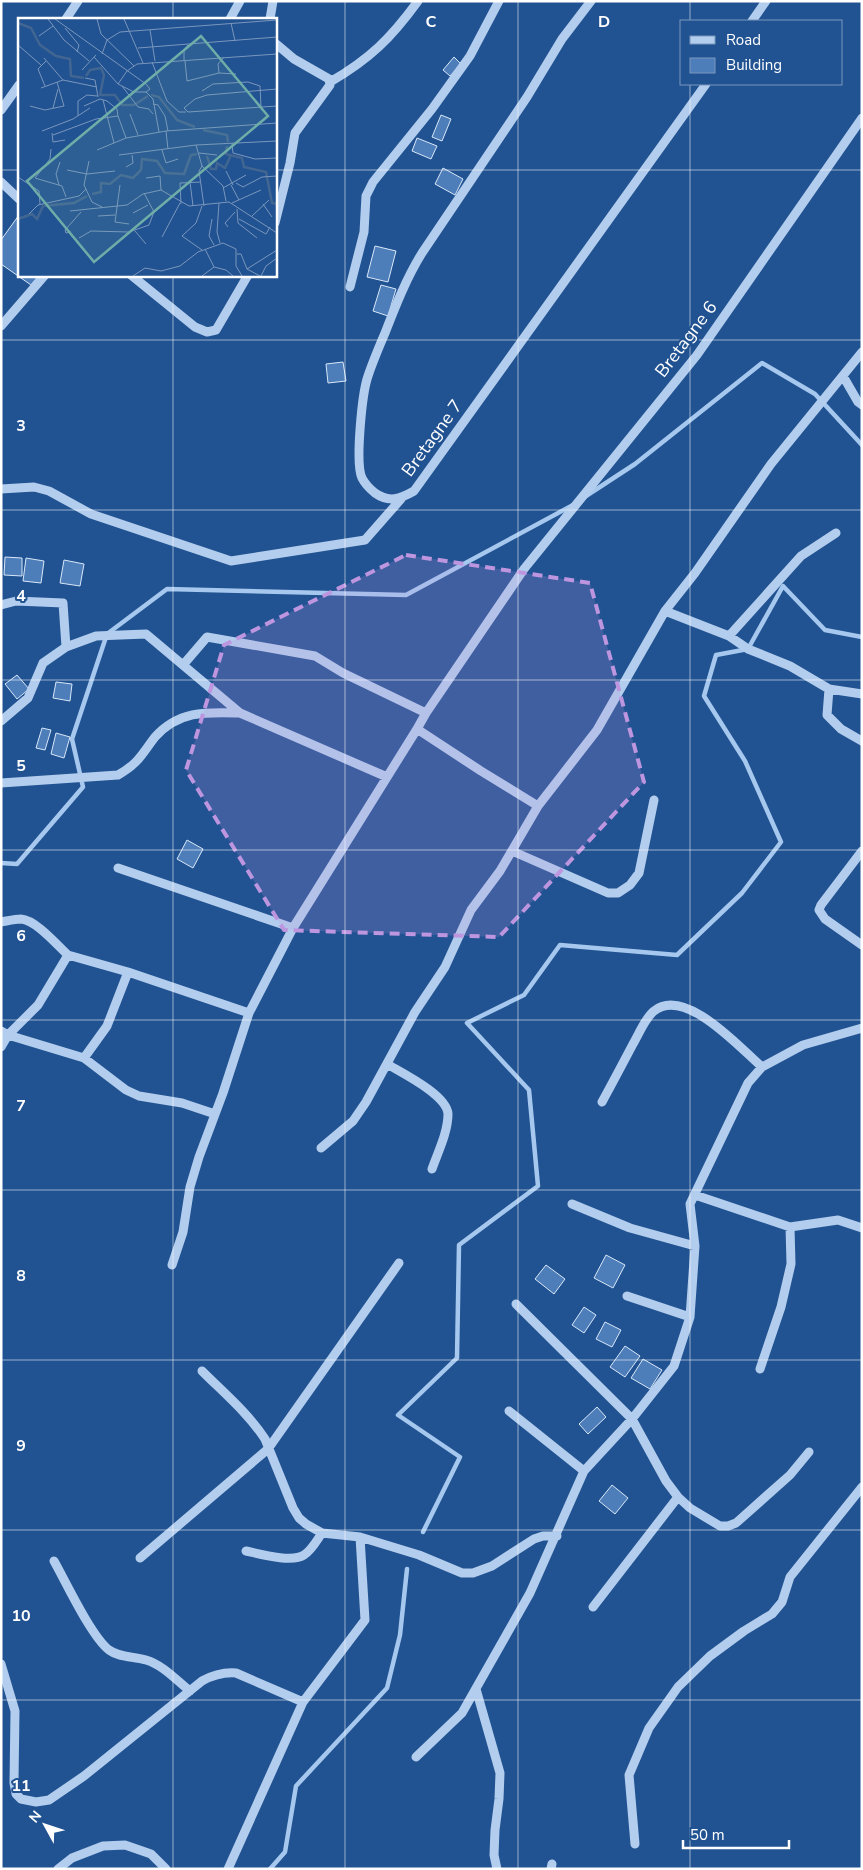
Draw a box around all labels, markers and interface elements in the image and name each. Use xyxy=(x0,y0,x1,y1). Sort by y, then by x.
text: C xyxy=(426,11,437,33)
text: D xyxy=(598,11,610,33)
inset map xyxy=(18,18,276,276)
legend xyxy=(680,20,843,85)
text: Road xyxy=(726,30,761,50)
text: Building xyxy=(726,55,782,75)
street label: Bretagne 6 xyxy=(649,296,723,382)
street label: Bretagne 7 xyxy=(396,395,468,481)
text: 3 xyxy=(16,415,26,437)
text: 4 xyxy=(16,585,26,607)
text: 5 xyxy=(16,755,26,777)
text: 6 xyxy=(16,925,26,947)
text: 7 xyxy=(16,1095,26,1117)
text: 8 xyxy=(16,1265,26,1287)
text: 9 xyxy=(16,1435,26,1457)
text: 10 xyxy=(11,1605,31,1627)
text: 11 xyxy=(11,1775,31,1797)
north arrow xyxy=(20,1800,70,1850)
text: N xyxy=(25,1807,46,1827)
scale bar xyxy=(683,1818,789,1850)
text: 50 m xyxy=(690,1825,725,1845)

